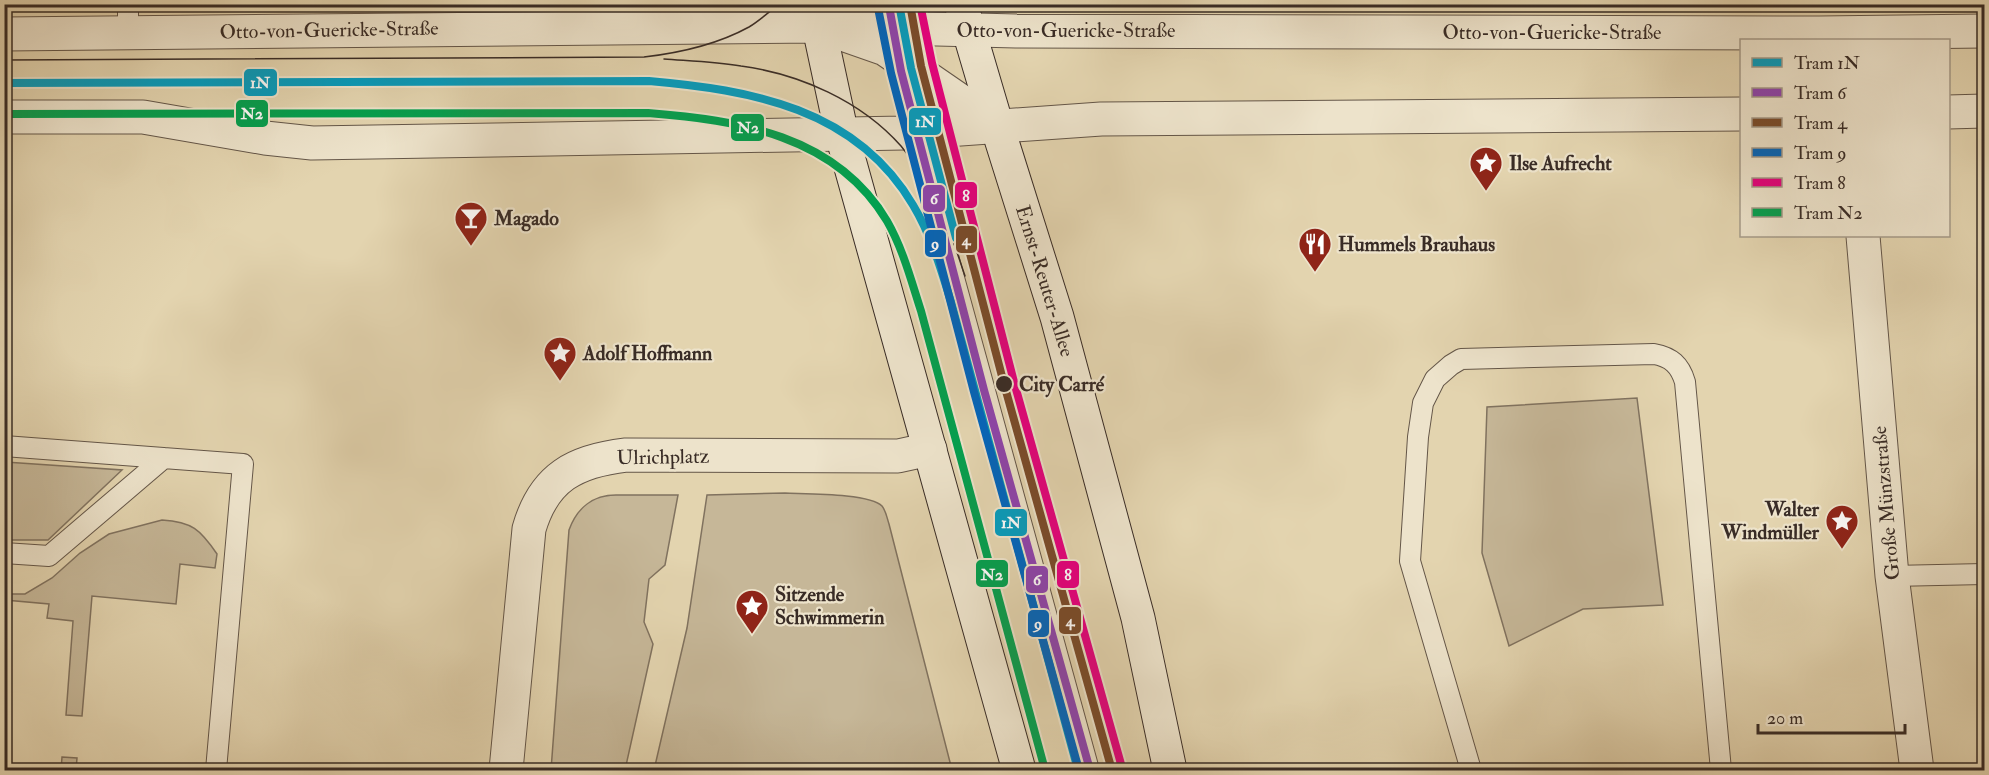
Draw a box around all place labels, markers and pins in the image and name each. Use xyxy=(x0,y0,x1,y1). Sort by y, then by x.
place icon: Ilse Aufrecht xyxy=(1468,145,1504,192)
place label: Ilse Aufrecht xyxy=(1509,151,1612,176)
bar icon: Magado xyxy=(453,200,489,247)
place label: Magado xyxy=(493,206,559,232)
restaurant icon: Hummels Brauhaus xyxy=(1297,226,1333,273)
place label: Hummels Brauhaus xyxy=(1338,232,1495,257)
place icon: Adolf Hoffmann xyxy=(542,335,578,382)
place label: Adolf Hoffmann xyxy=(582,341,713,366)
place label: City Carré xyxy=(1019,372,1105,398)
marker: City Carré xyxy=(994,374,1014,394)
place label: Walter Windmüller xyxy=(1721,497,1820,545)
place icon: Walter Windmüller xyxy=(1824,503,1860,550)
place label: Sitzende Schwimmerin xyxy=(775,582,885,630)
place icon: Sitzende Schwimmerin xyxy=(734,588,770,635)

